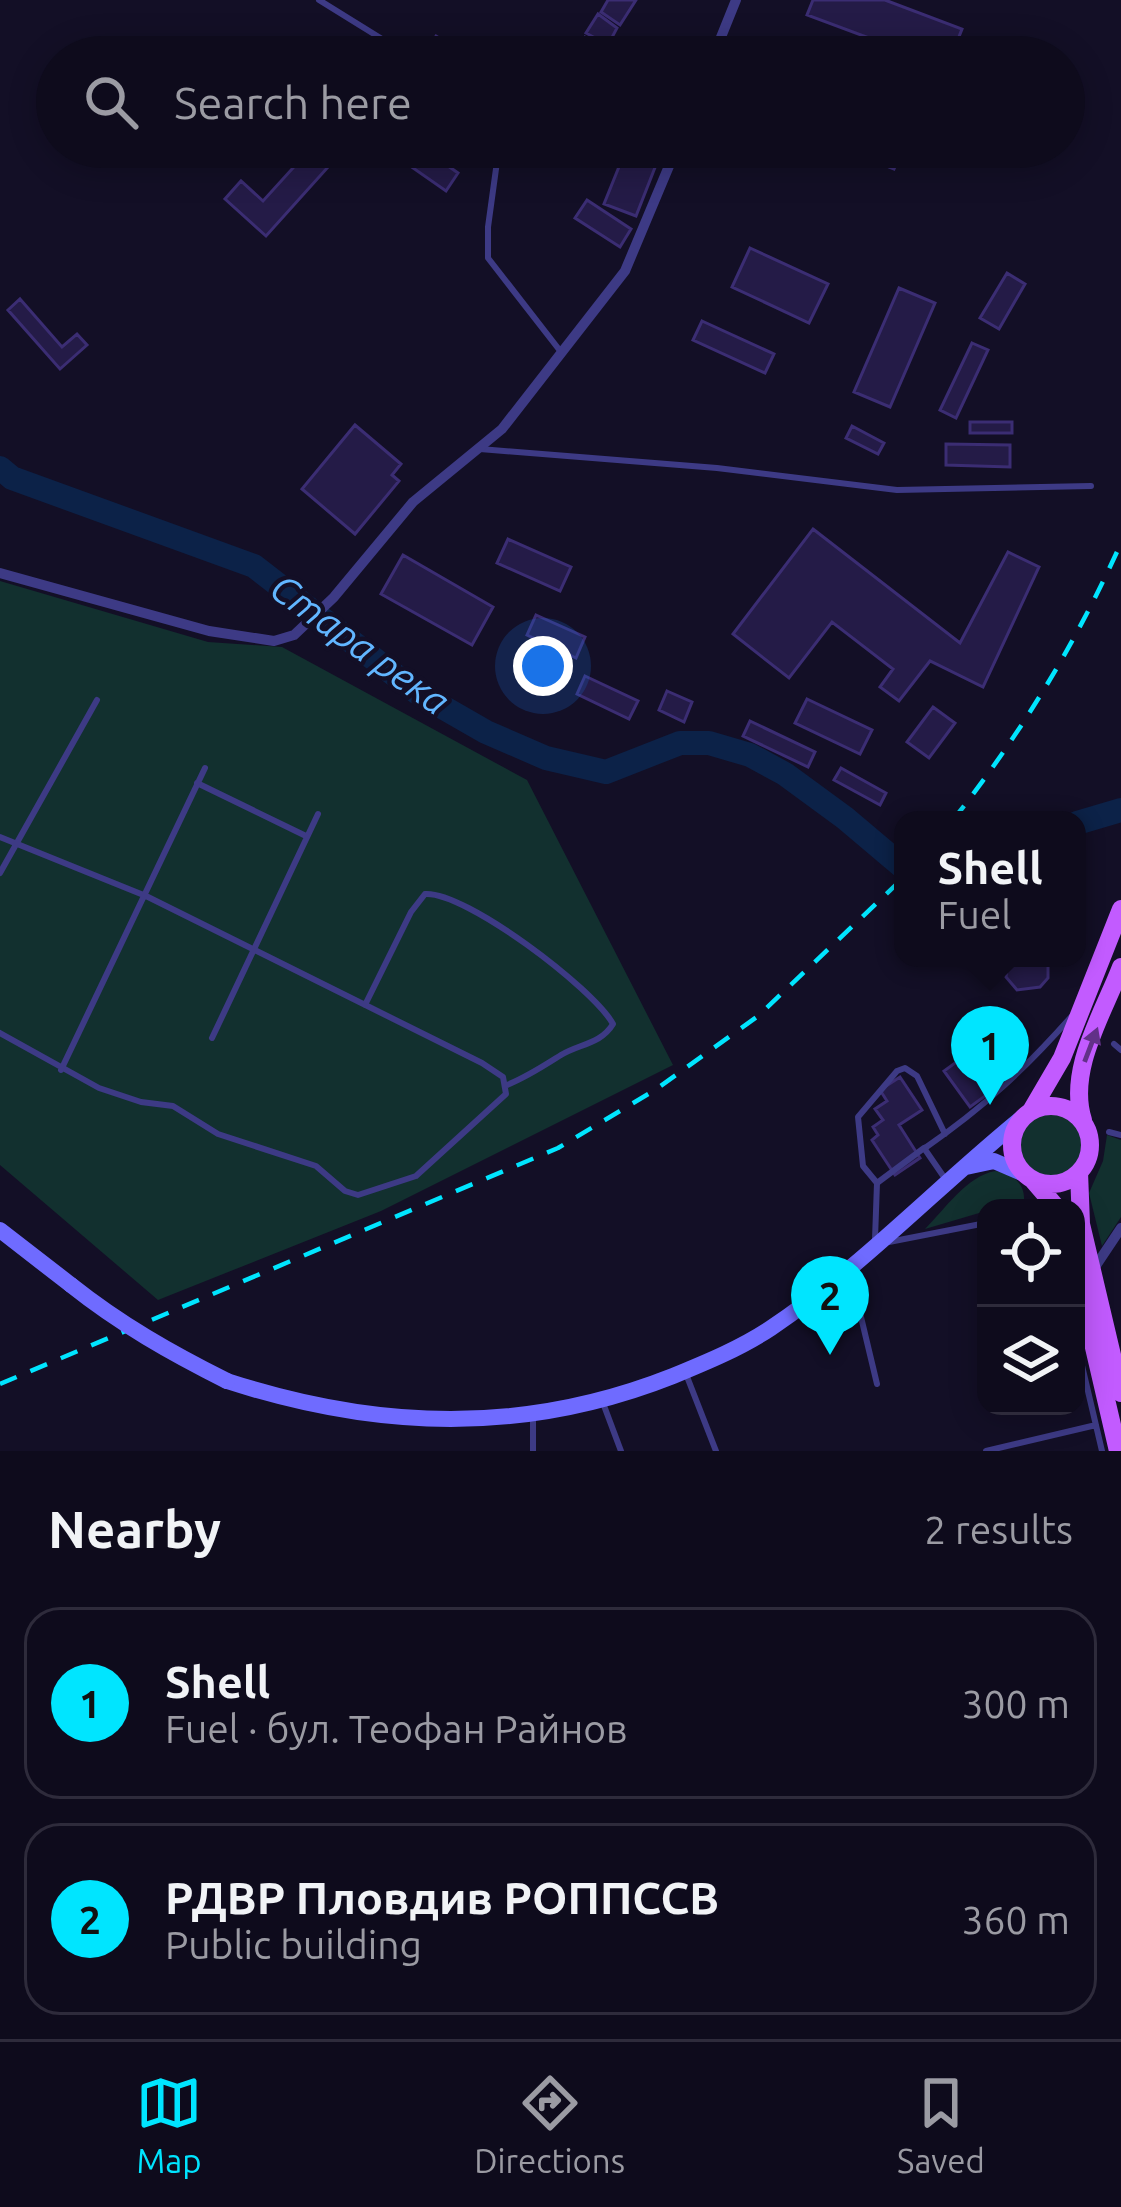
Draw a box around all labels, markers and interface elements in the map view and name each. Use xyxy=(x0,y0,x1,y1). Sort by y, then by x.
search box xyxy=(36,36,1085,168)
icon: search xyxy=(78,69,144,135)
text: Search here xyxy=(174,77,412,128)
water label: Стара река xyxy=(263,565,458,723)
your location xyxy=(513,636,573,696)
popup xyxy=(894,811,1086,967)
text: Shell xyxy=(937,842,1043,893)
text: Fuel xyxy=(937,893,1011,936)
pin: 1 xyxy=(951,1006,1029,1105)
one-way arrow xyxy=(1082,1026,1101,1062)
map controls xyxy=(977,1199,1085,1415)
button: locate xyxy=(977,1199,1085,1307)
pin: 2 xyxy=(791,1256,869,1355)
button: layers xyxy=(977,1307,1085,1415)
text: Nearby xyxy=(48,1500,221,1558)
text: 2 results xyxy=(924,1508,1073,1551)
text: Shell xyxy=(165,1656,270,1707)
text: 1 xyxy=(79,1682,101,1725)
text: 300 m xyxy=(961,1682,1070,1725)
text: Fuel · бул. Теофан Райнов xyxy=(165,1707,628,1750)
text: РДВР Пловдив РОППССВ xyxy=(165,1872,719,1923)
text: 2 xyxy=(79,1898,101,1941)
text: 360 m xyxy=(961,1898,1070,1941)
text: Public building xyxy=(165,1923,422,1966)
tab: Map xyxy=(136,2070,202,2179)
tab: Directions xyxy=(474,2070,625,2179)
tab: Saved xyxy=(897,2070,985,2179)

